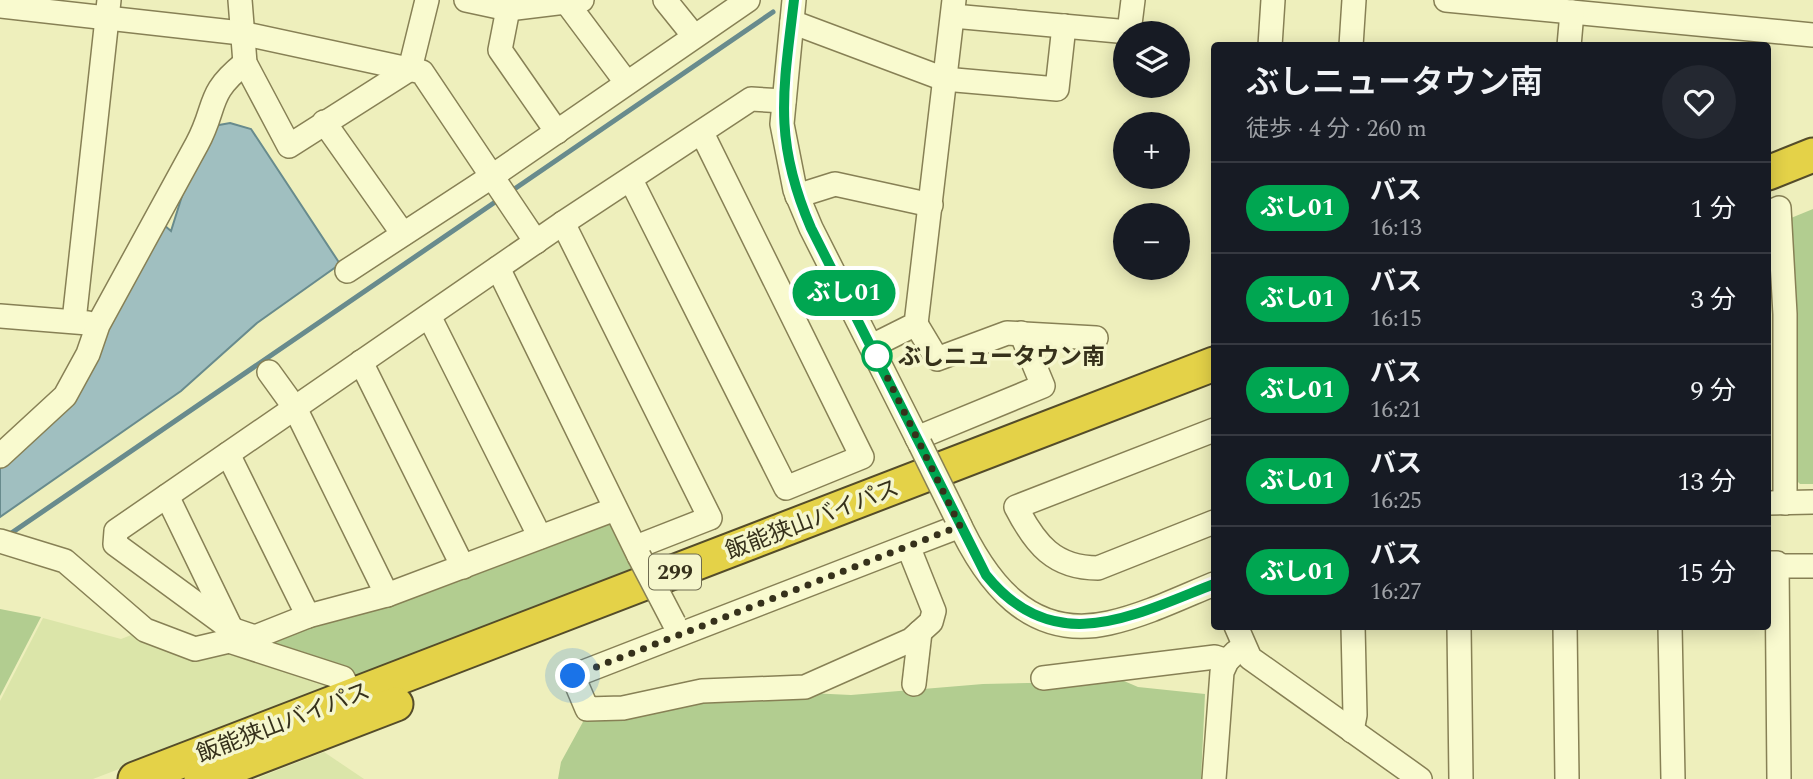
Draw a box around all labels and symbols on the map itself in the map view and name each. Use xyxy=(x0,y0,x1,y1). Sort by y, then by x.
line badge: ぶし01 xyxy=(795,270,893,316)
place label: ぶしニュータウン南 xyxy=(898,340,1105,375)
marker: ぶしニュータウン南 xyxy=(862,341,892,371)
street label: 飯能狭山バイパス xyxy=(721,471,904,570)
road number: 299 xyxy=(649,554,701,590)
your location xyxy=(555,658,590,693)
street label: 飯能狭山バイパス xyxy=(192,674,375,773)

